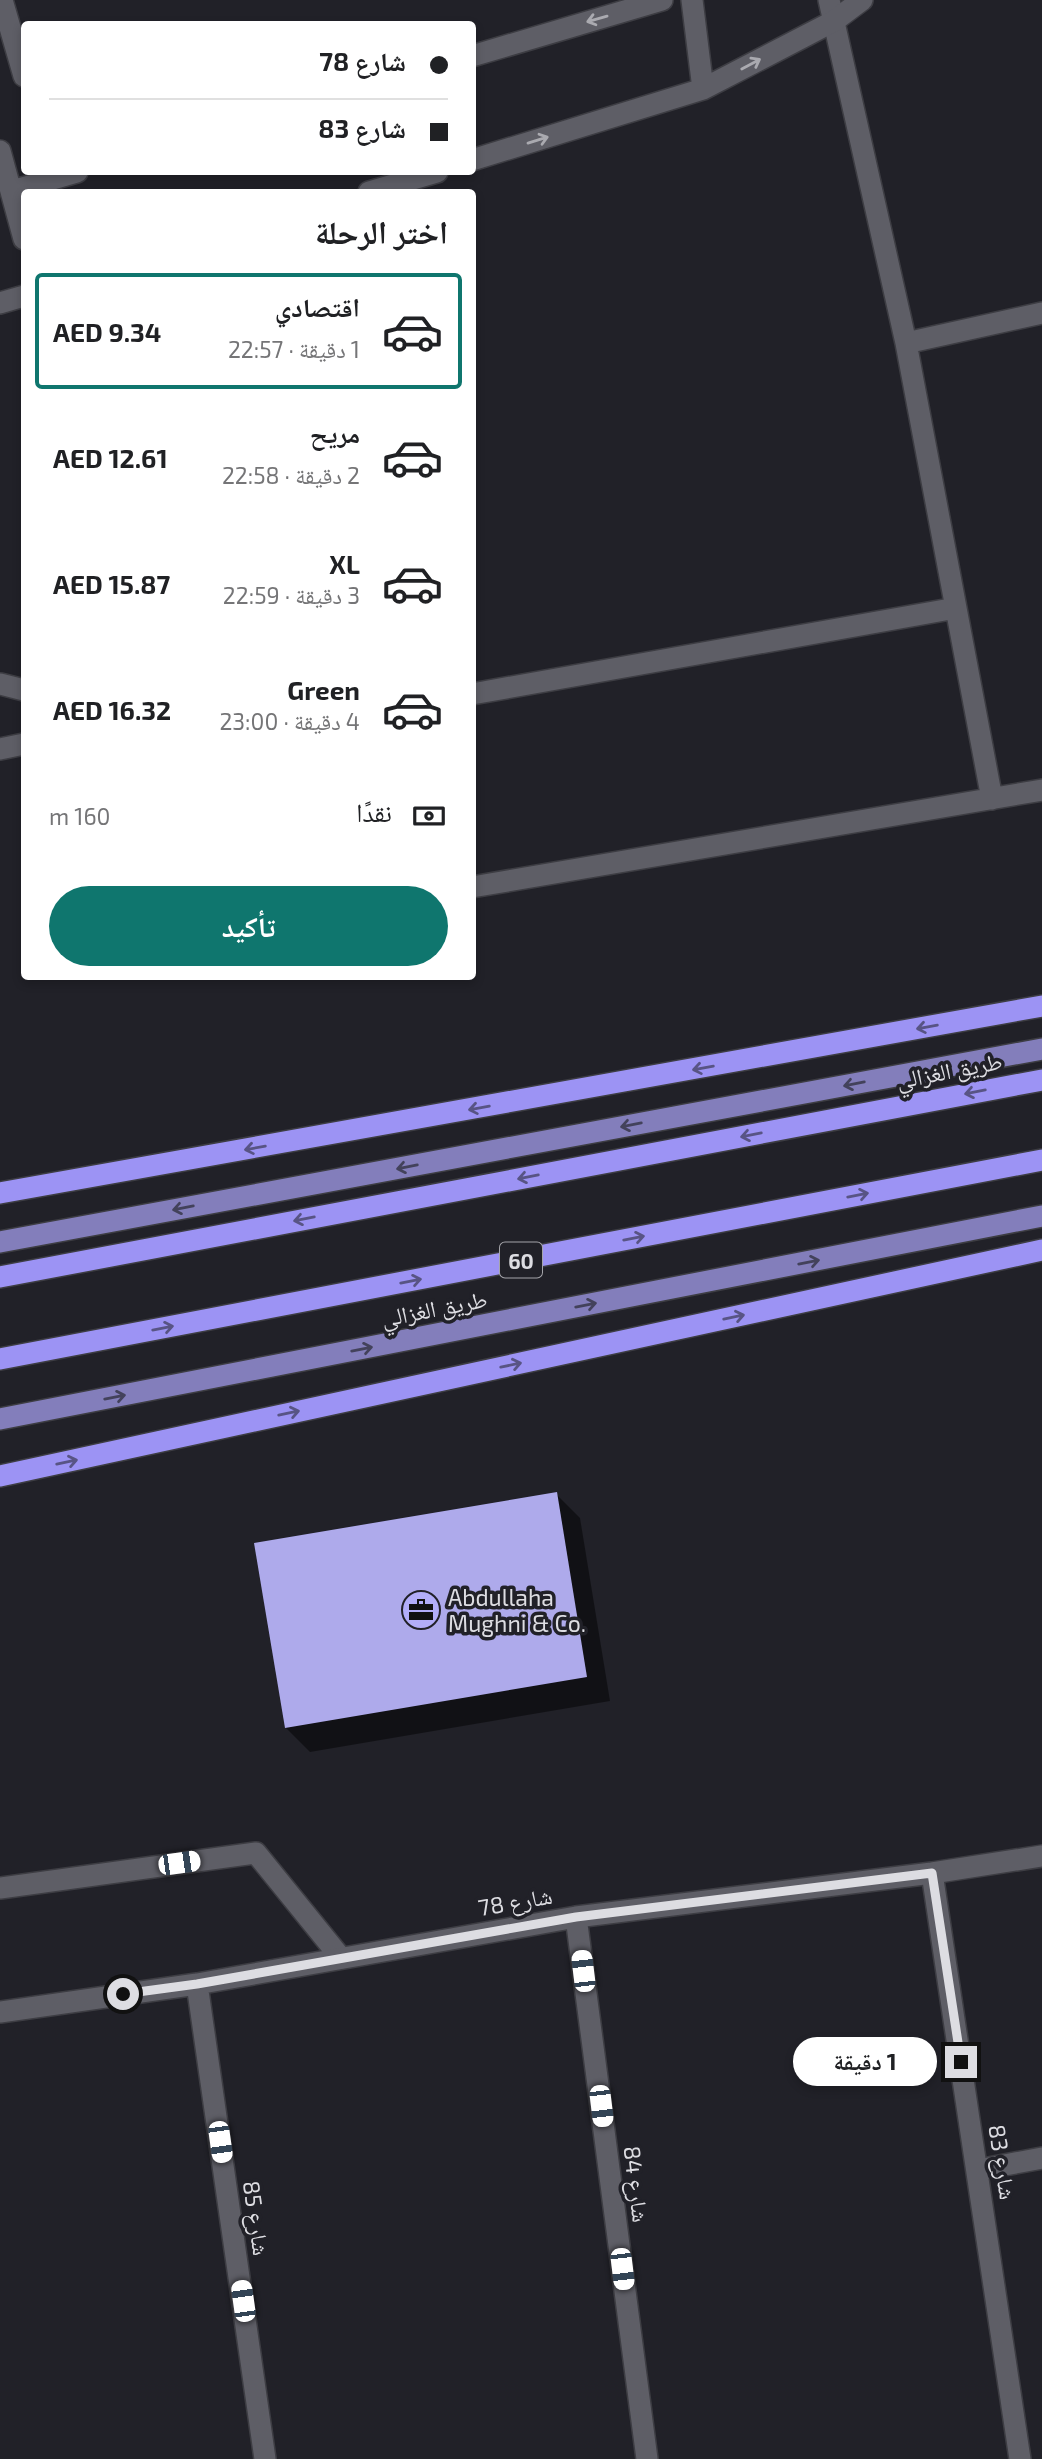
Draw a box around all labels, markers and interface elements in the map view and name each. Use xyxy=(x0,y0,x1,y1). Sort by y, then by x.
one-way arrow xyxy=(586,14,608,27)
text: شارع 78 xyxy=(319,45,406,76)
one-way arrow xyxy=(740,57,761,70)
text: شارع 83 xyxy=(318,112,406,143)
one-way arrow xyxy=(526,133,548,146)
text: اختر الرحلة xyxy=(315,212,448,250)
text: اقتصادي xyxy=(275,291,360,322)
icon: car xyxy=(381,300,444,363)
text: AED 9.34 xyxy=(53,316,161,347)
text: 1 دقيقة · 22:57 xyxy=(228,335,360,363)
text: مريح xyxy=(310,417,360,448)
icon: car xyxy=(381,426,444,489)
text: AED 12.61 xyxy=(53,442,168,473)
text: 2 دقيقة · 22:58 xyxy=(222,461,360,489)
text: XL xyxy=(329,548,360,579)
icon: car xyxy=(381,552,444,615)
text: AED 15.87 xyxy=(53,568,170,599)
text: 3 دقيقة · 22:59 xyxy=(223,581,360,609)
text: Green xyxy=(287,674,360,705)
icon: car xyxy=(381,678,444,741)
text: AED 16.32 xyxy=(53,694,171,725)
text: 4 دقيقة · 23:00 xyxy=(219,707,360,735)
text: نقدًا xyxy=(356,796,392,827)
icon: cash xyxy=(410,797,448,835)
text: 160 m xyxy=(49,802,110,830)
button: تأكيد xyxy=(49,886,448,966)
one-way arrow xyxy=(916,1021,939,1034)
street label: طريق الغزالي xyxy=(894,1046,1006,1100)
one-way arrow xyxy=(692,1062,715,1075)
one-way arrow xyxy=(843,1078,866,1091)
one-way arrow xyxy=(964,1086,987,1100)
one-way arrow xyxy=(468,1102,491,1115)
one-way arrow xyxy=(620,1119,643,1133)
one-way arrow xyxy=(740,1128,763,1142)
one-way arrow xyxy=(244,1142,267,1155)
one-way arrow xyxy=(396,1161,419,1174)
one-way arrow xyxy=(517,1171,540,1184)
one-way arrow xyxy=(846,1188,869,1201)
one-way arrow xyxy=(172,1202,195,1216)
one-way arrow xyxy=(293,1213,316,1227)
one-way arrow xyxy=(622,1231,645,1244)
road number: 60 xyxy=(500,1242,542,1278)
one-way arrow xyxy=(797,1254,820,1268)
one-way arrow xyxy=(399,1273,422,1287)
street label: طريق الغزالي xyxy=(379,1284,491,1338)
one-way arrow xyxy=(574,1298,597,1312)
one-way arrow xyxy=(722,1310,745,1323)
one-way arrow xyxy=(151,1321,174,1334)
one-way arrow xyxy=(350,1341,373,1355)
one-way arrow xyxy=(499,1358,522,1372)
one-way arrow xyxy=(103,1390,126,1403)
one-way arrow xyxy=(277,1406,300,1420)
one-way arrow xyxy=(55,1454,78,1468)
place label: Abdullaha Mughni & Co. xyxy=(448,1583,586,1637)
office icon: Abdullaha Mughni & Co. xyxy=(400,1589,442,1631)
car xyxy=(157,1850,202,1876)
street label: شارع 78 xyxy=(476,1881,555,1923)
car xyxy=(571,1949,596,1993)
route start xyxy=(107,1978,139,2010)
callout: 1 دقيقة xyxy=(793,2038,936,2086)
route end xyxy=(945,2046,977,2078)
text: 1 دقيقة xyxy=(833,2047,897,2075)
car xyxy=(589,2084,614,2128)
car xyxy=(207,2120,234,2164)
street label: شارع 83 xyxy=(981,2122,1023,2202)
street label: شارع 84 xyxy=(616,2144,656,2224)
street label: شارع 85 xyxy=(236,2179,276,2257)
car xyxy=(610,2247,635,2291)
car xyxy=(230,2279,257,2323)

